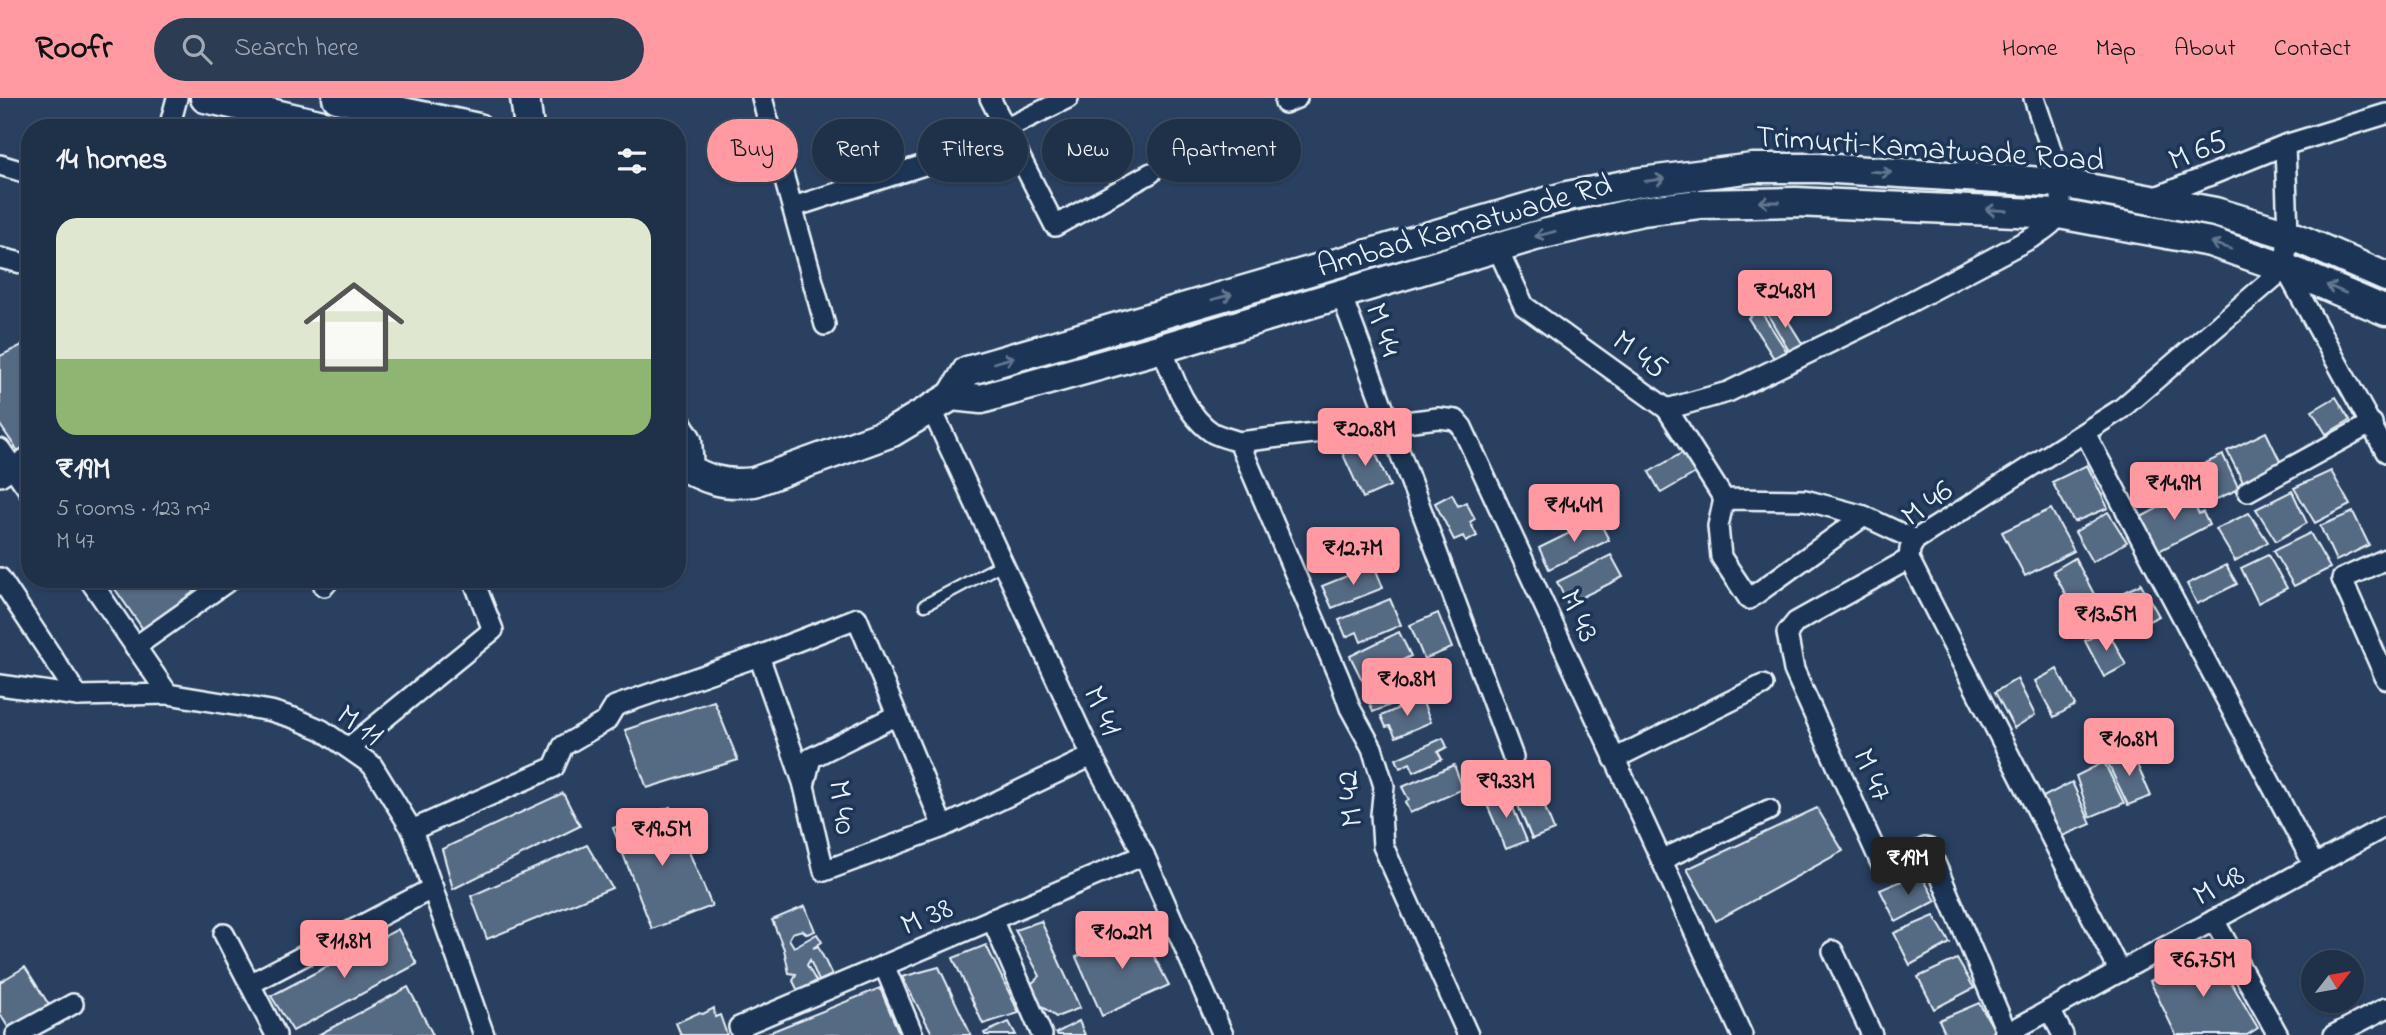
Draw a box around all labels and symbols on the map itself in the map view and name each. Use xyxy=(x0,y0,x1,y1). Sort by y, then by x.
street label: Trimurti-Kamatwade Road xyxy=(1754,115,2106,186)
street label: M 65 xyxy=(2162,119,2235,185)
street label: Ambad Kamatwade Rd xyxy=(1312,163,1618,292)
one-way arrow xyxy=(1869,165,1892,178)
one-way arrow xyxy=(1643,173,1665,186)
one-way arrow xyxy=(1758,195,1781,209)
one-way arrow xyxy=(1986,203,2008,216)
one-way arrow xyxy=(1534,228,1556,241)
one-way arrow xyxy=(2210,238,2232,251)
pin: ₹24.8M xyxy=(1728,271,1842,330)
one-way arrow xyxy=(2325,282,2347,295)
one-way arrow xyxy=(1211,289,1233,302)
street label: M 44 xyxy=(1350,297,1413,364)
street label: M 45 xyxy=(1601,320,1677,392)
one-way arrow xyxy=(993,353,1015,366)
pin: ₹20.8M xyxy=(1308,408,1422,468)
pin: ₹14.9M xyxy=(2117,462,2231,522)
street label: M 46 xyxy=(1892,470,1964,540)
pin: ₹14.4M xyxy=(1517,484,1631,544)
pin: ₹12.7M xyxy=(1296,528,1410,587)
street label: M 43 xyxy=(1545,582,1611,651)
pin: ₹13.5M xyxy=(2049,594,2163,653)
pin: ₹10.8M xyxy=(1350,658,1464,718)
street label: M 41 xyxy=(1069,679,1133,744)
street label: M 11 xyxy=(326,694,392,760)
pin: ₹10.8M xyxy=(2072,718,2186,778)
street label: M 47 xyxy=(1838,741,1903,810)
pin: ₹9.33M xyxy=(1449,760,1563,820)
street label: M 42 xyxy=(1325,768,1378,829)
street label: M 40 xyxy=(813,777,868,838)
pin: ₹19.5M xyxy=(605,808,719,868)
pin: ₹19M xyxy=(1867,838,1949,897)
street label: M 48 xyxy=(2185,854,2254,920)
street label: M 38 xyxy=(894,886,961,950)
pin: ₹10.2M xyxy=(1065,912,1179,971)
pin: ₹11.8M xyxy=(287,920,401,980)
pin: ₹6.75M xyxy=(2146,940,2260,999)
north arrow xyxy=(2301,950,2364,1013)

